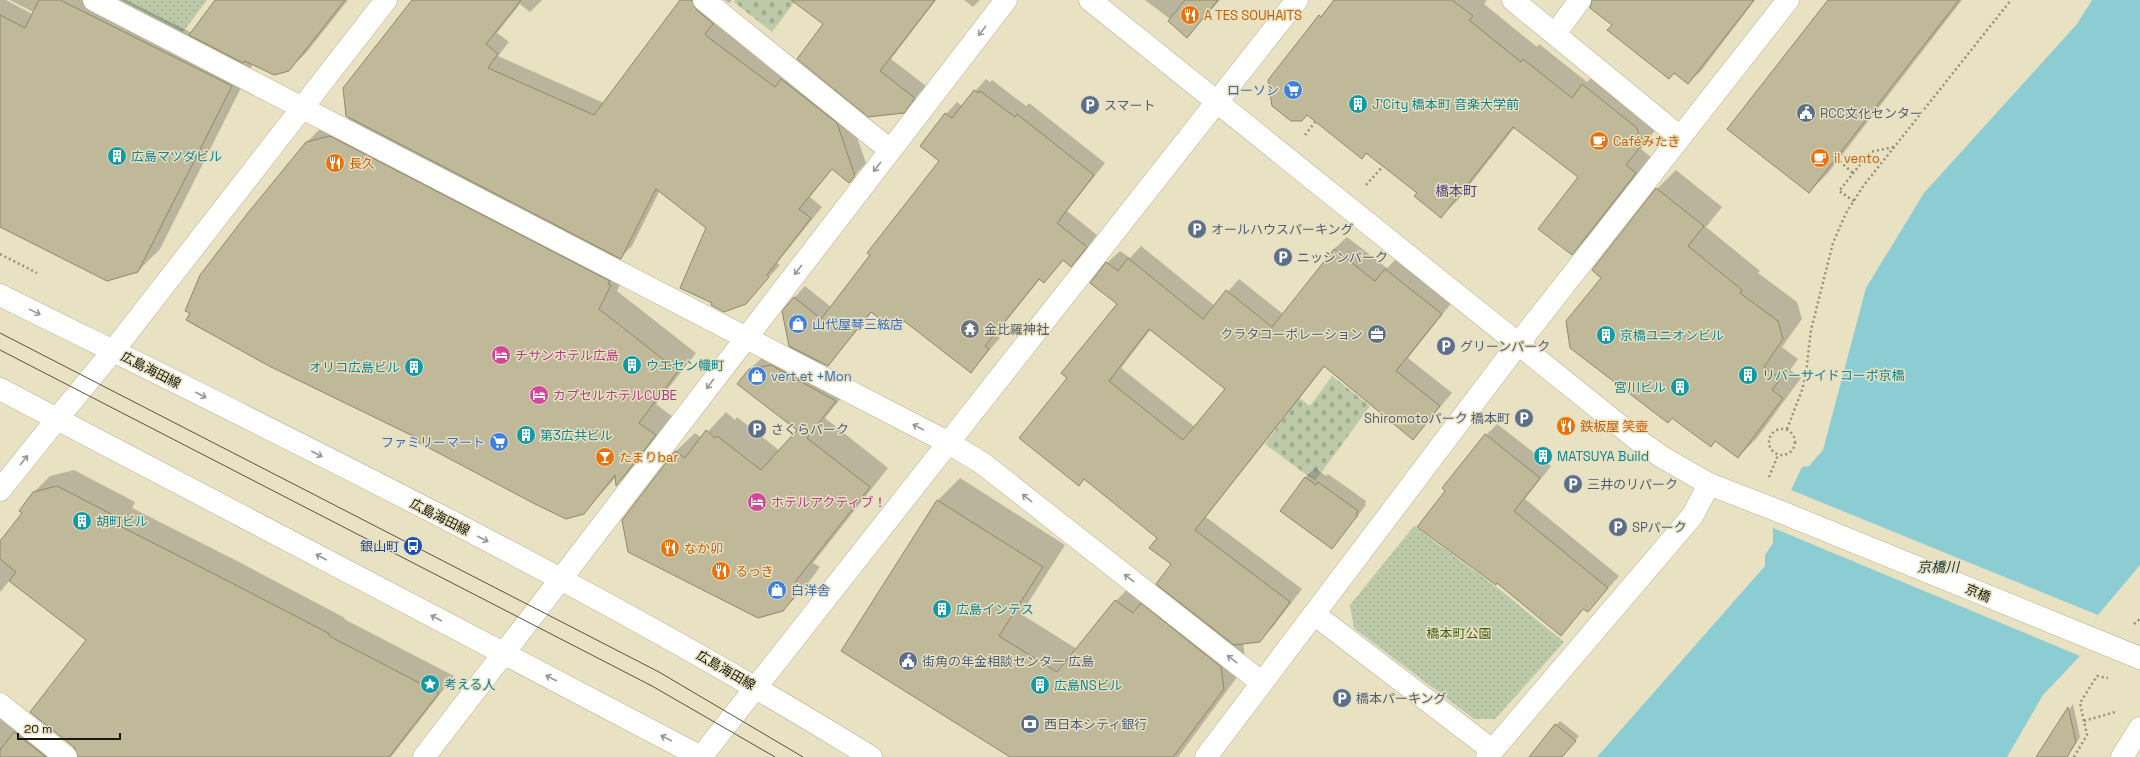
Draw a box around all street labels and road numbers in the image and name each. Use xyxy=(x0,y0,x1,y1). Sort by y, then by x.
street label: 広島海田線 xyxy=(118,348,184,392)
street label: 広島海田線 xyxy=(407,495,473,539)
street label: 京橋 xyxy=(1963,580,1993,606)
street label: 広島海田線 xyxy=(694,646,758,694)

